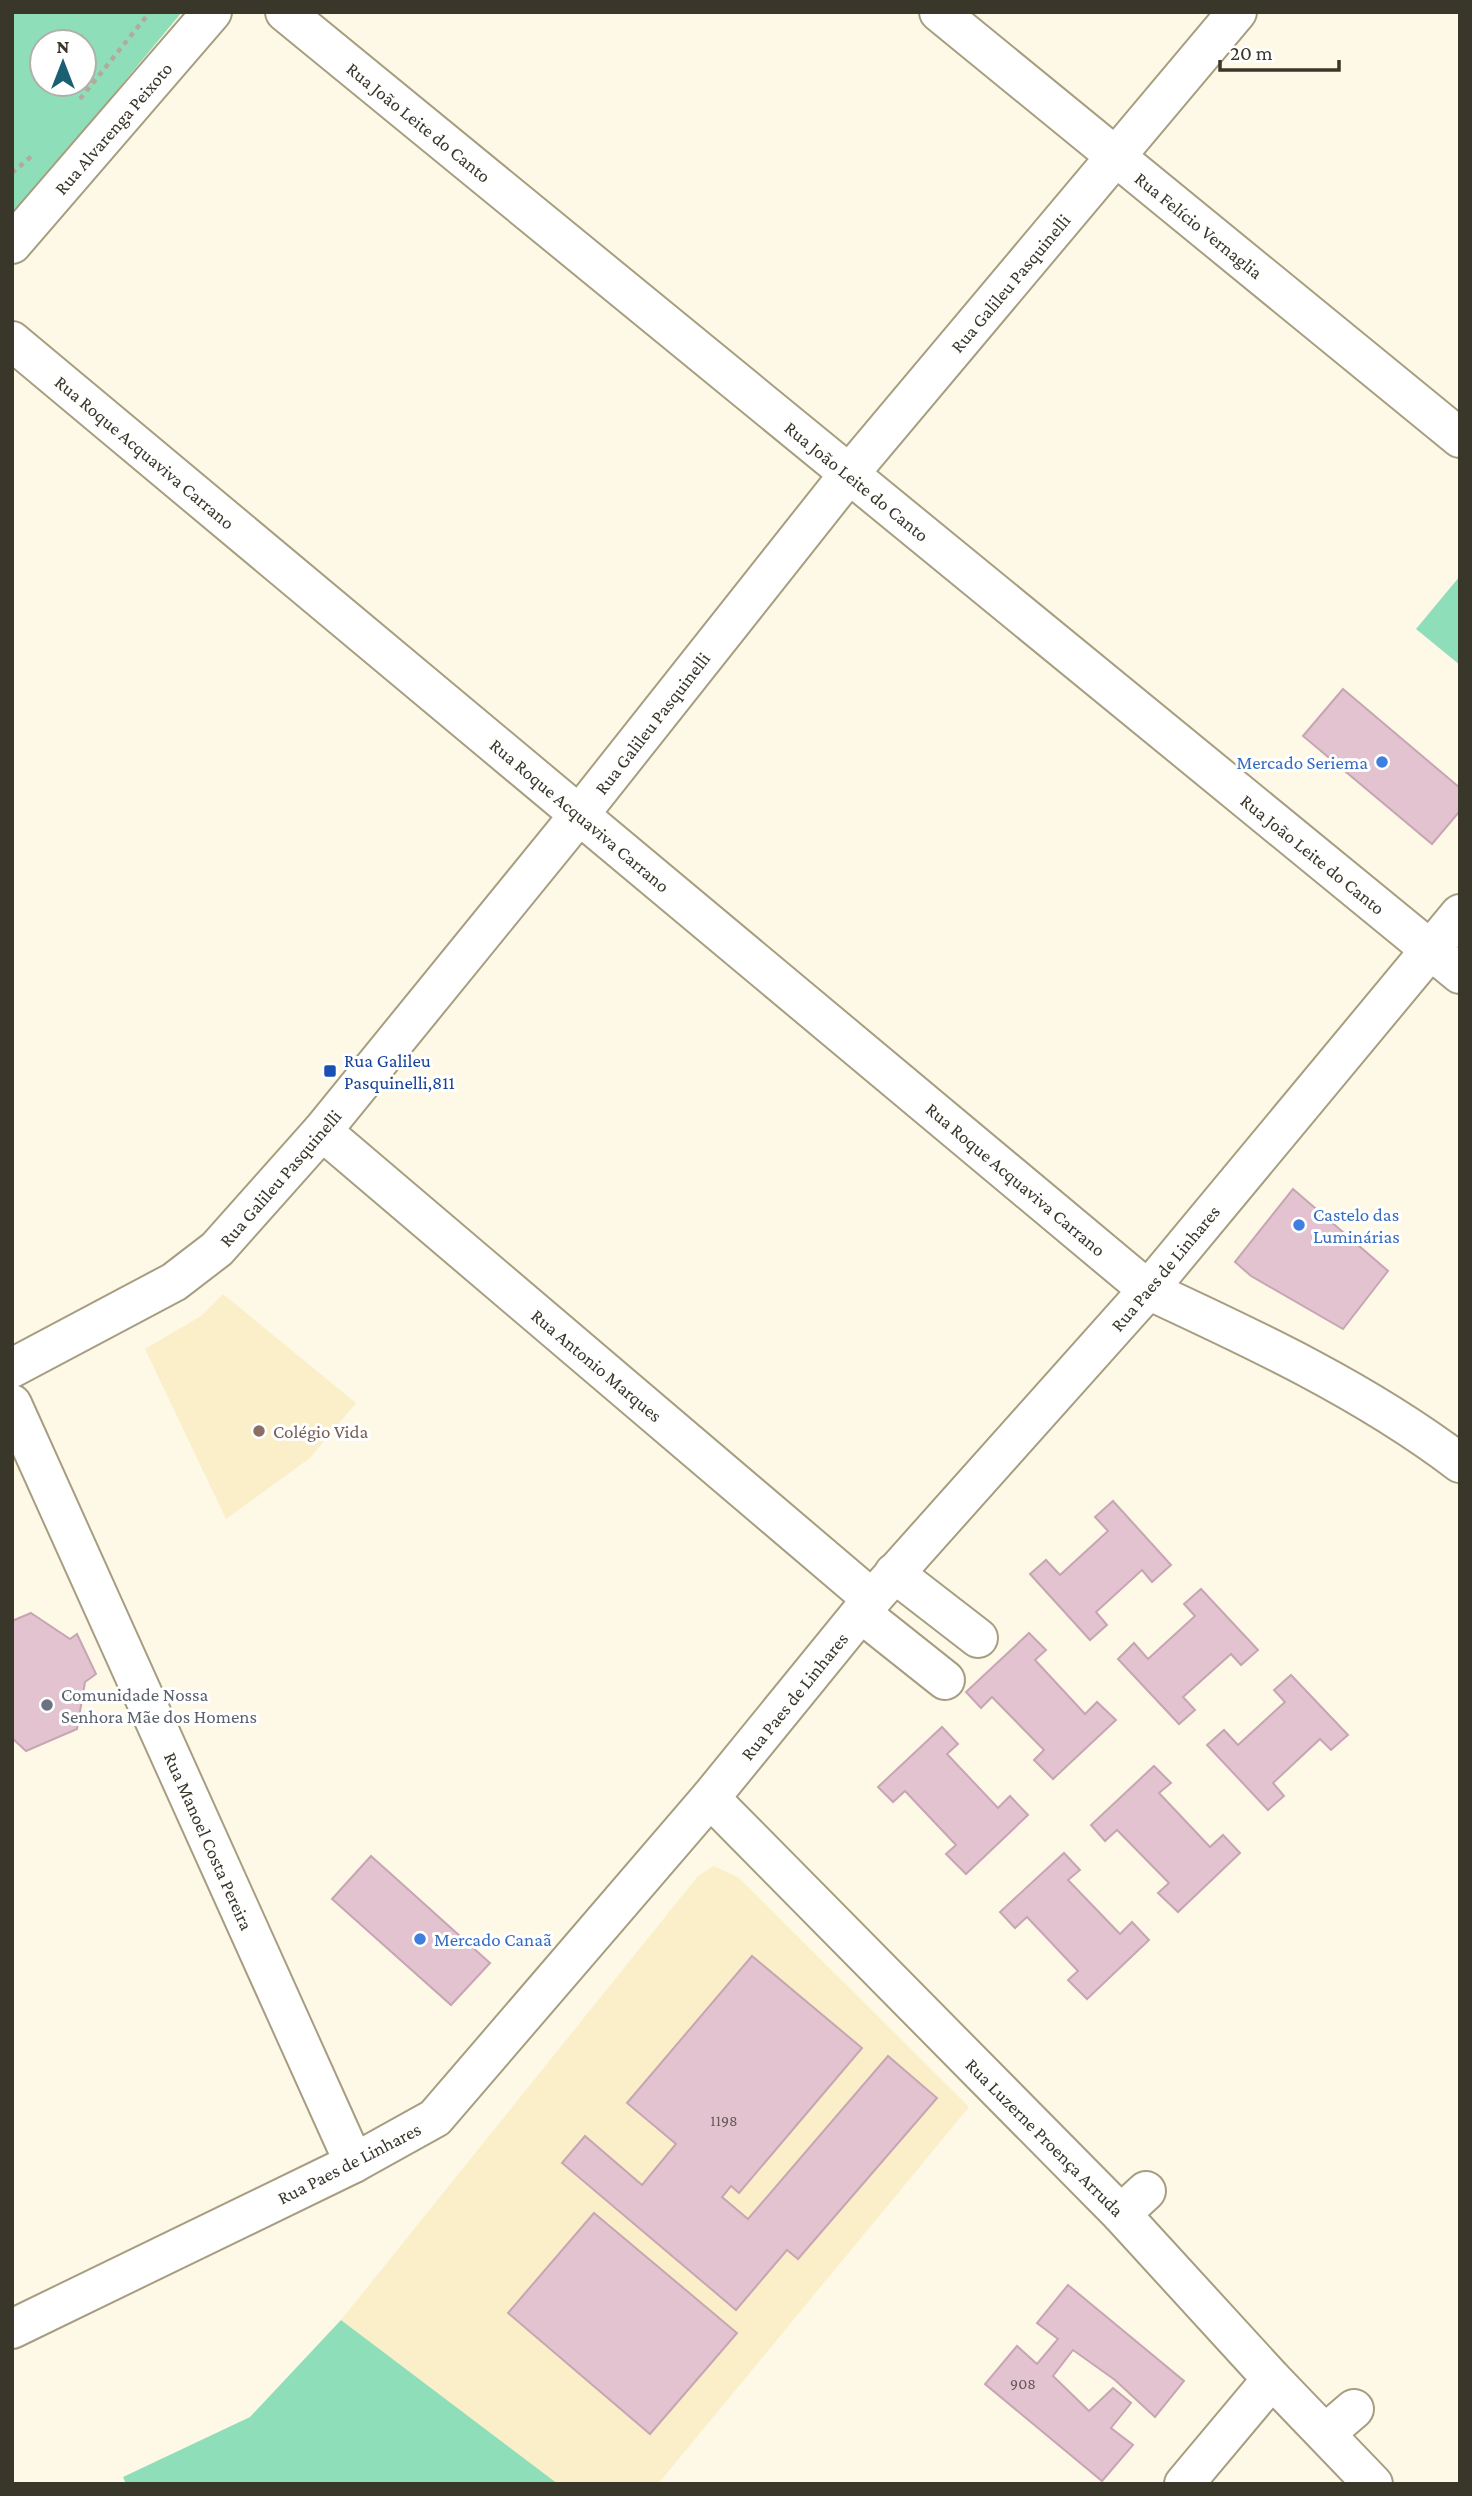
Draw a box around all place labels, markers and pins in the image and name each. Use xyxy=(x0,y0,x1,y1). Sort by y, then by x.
place label: Mercado Seriema xyxy=(1236,752,1368,773)
marker: Mercado Seriema xyxy=(1374,754,1390,770)
place label: Rua Galileu Pasquinelli,811 xyxy=(344,1050,455,1093)
marker: Rua Galileu Pasquinelli,811 xyxy=(322,1063,338,1079)
place label: Castelo das Luminárias xyxy=(1313,1204,1400,1247)
marker: Castelo das Luminárias xyxy=(1291,1217,1307,1233)
place label: Colégio Vida xyxy=(273,1421,369,1442)
marker: Colégio Vida xyxy=(251,1423,267,1439)
place label: Comunidade Nossa Senhora Mãe dos Homens xyxy=(61,1684,257,1727)
marker: Comunidade Nossa Senhora Mãe dos Homens xyxy=(39,1697,55,1713)
place label: Mercado Canaã xyxy=(434,1929,552,1950)
marker: Mercado Canaã xyxy=(412,1931,428,1947)

